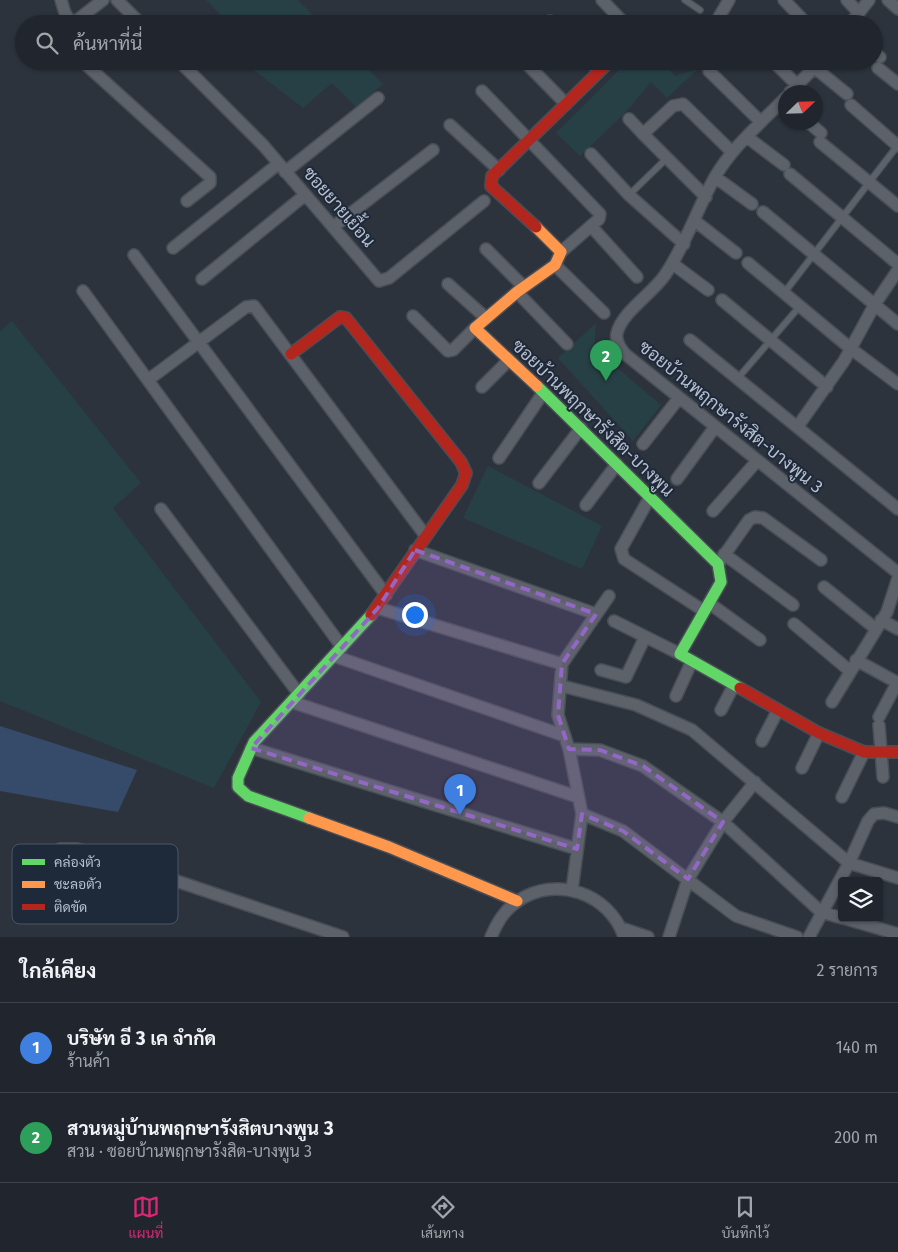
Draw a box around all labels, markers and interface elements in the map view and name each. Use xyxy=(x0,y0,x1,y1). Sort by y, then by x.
search box xyxy=(15,15,883,70)
icon: search xyxy=(33,29,61,57)
text: ค้นหาที่นี่ xyxy=(73,32,142,55)
north arrow xyxy=(778,85,823,130)
street label: ซอยยายเยื้อน xyxy=(298,159,384,252)
street label: ซอยบ้านพฤกษารังสิต-บางพูน xyxy=(506,334,679,503)
street label: ซอยบ้านพฤกษารังสิต-บางพูน 3 xyxy=(633,335,828,500)
pin: 2 xyxy=(590,340,622,381)
your location xyxy=(402,602,428,628)
pin: 1 xyxy=(444,774,476,815)
legend xyxy=(12,844,178,924)
text: คล่องตัว xyxy=(54,854,101,871)
text: ชะลอตัว xyxy=(54,876,102,893)
map controls xyxy=(838,877,883,922)
button: layers xyxy=(838,877,883,922)
text: ติดขัด xyxy=(54,899,87,916)
text: ใกล้เคียง xyxy=(20,958,96,984)
text: 2 รายการ xyxy=(816,961,878,980)
text: บริษัท อี 3 เค จำกัด xyxy=(67,1027,216,1050)
text: 1 xyxy=(32,1038,40,1057)
text: 140 m xyxy=(836,1038,878,1057)
text: ร้านค้า xyxy=(67,1052,110,1071)
text: สวนหมู่บ้านพฤกษารังสิตบางพูน 3 xyxy=(67,1117,334,1140)
text: 2 xyxy=(32,1128,40,1147)
text: 200 m xyxy=(834,1128,878,1147)
text: สวน · ซอยบ้านพฤกษารังสิต-บางพูน 3 xyxy=(67,1142,312,1161)
tab: แผนที่ xyxy=(129,1193,164,1242)
tab: เส้นทาง xyxy=(421,1193,464,1242)
tab: บันทึกไว้ xyxy=(722,1193,769,1242)

